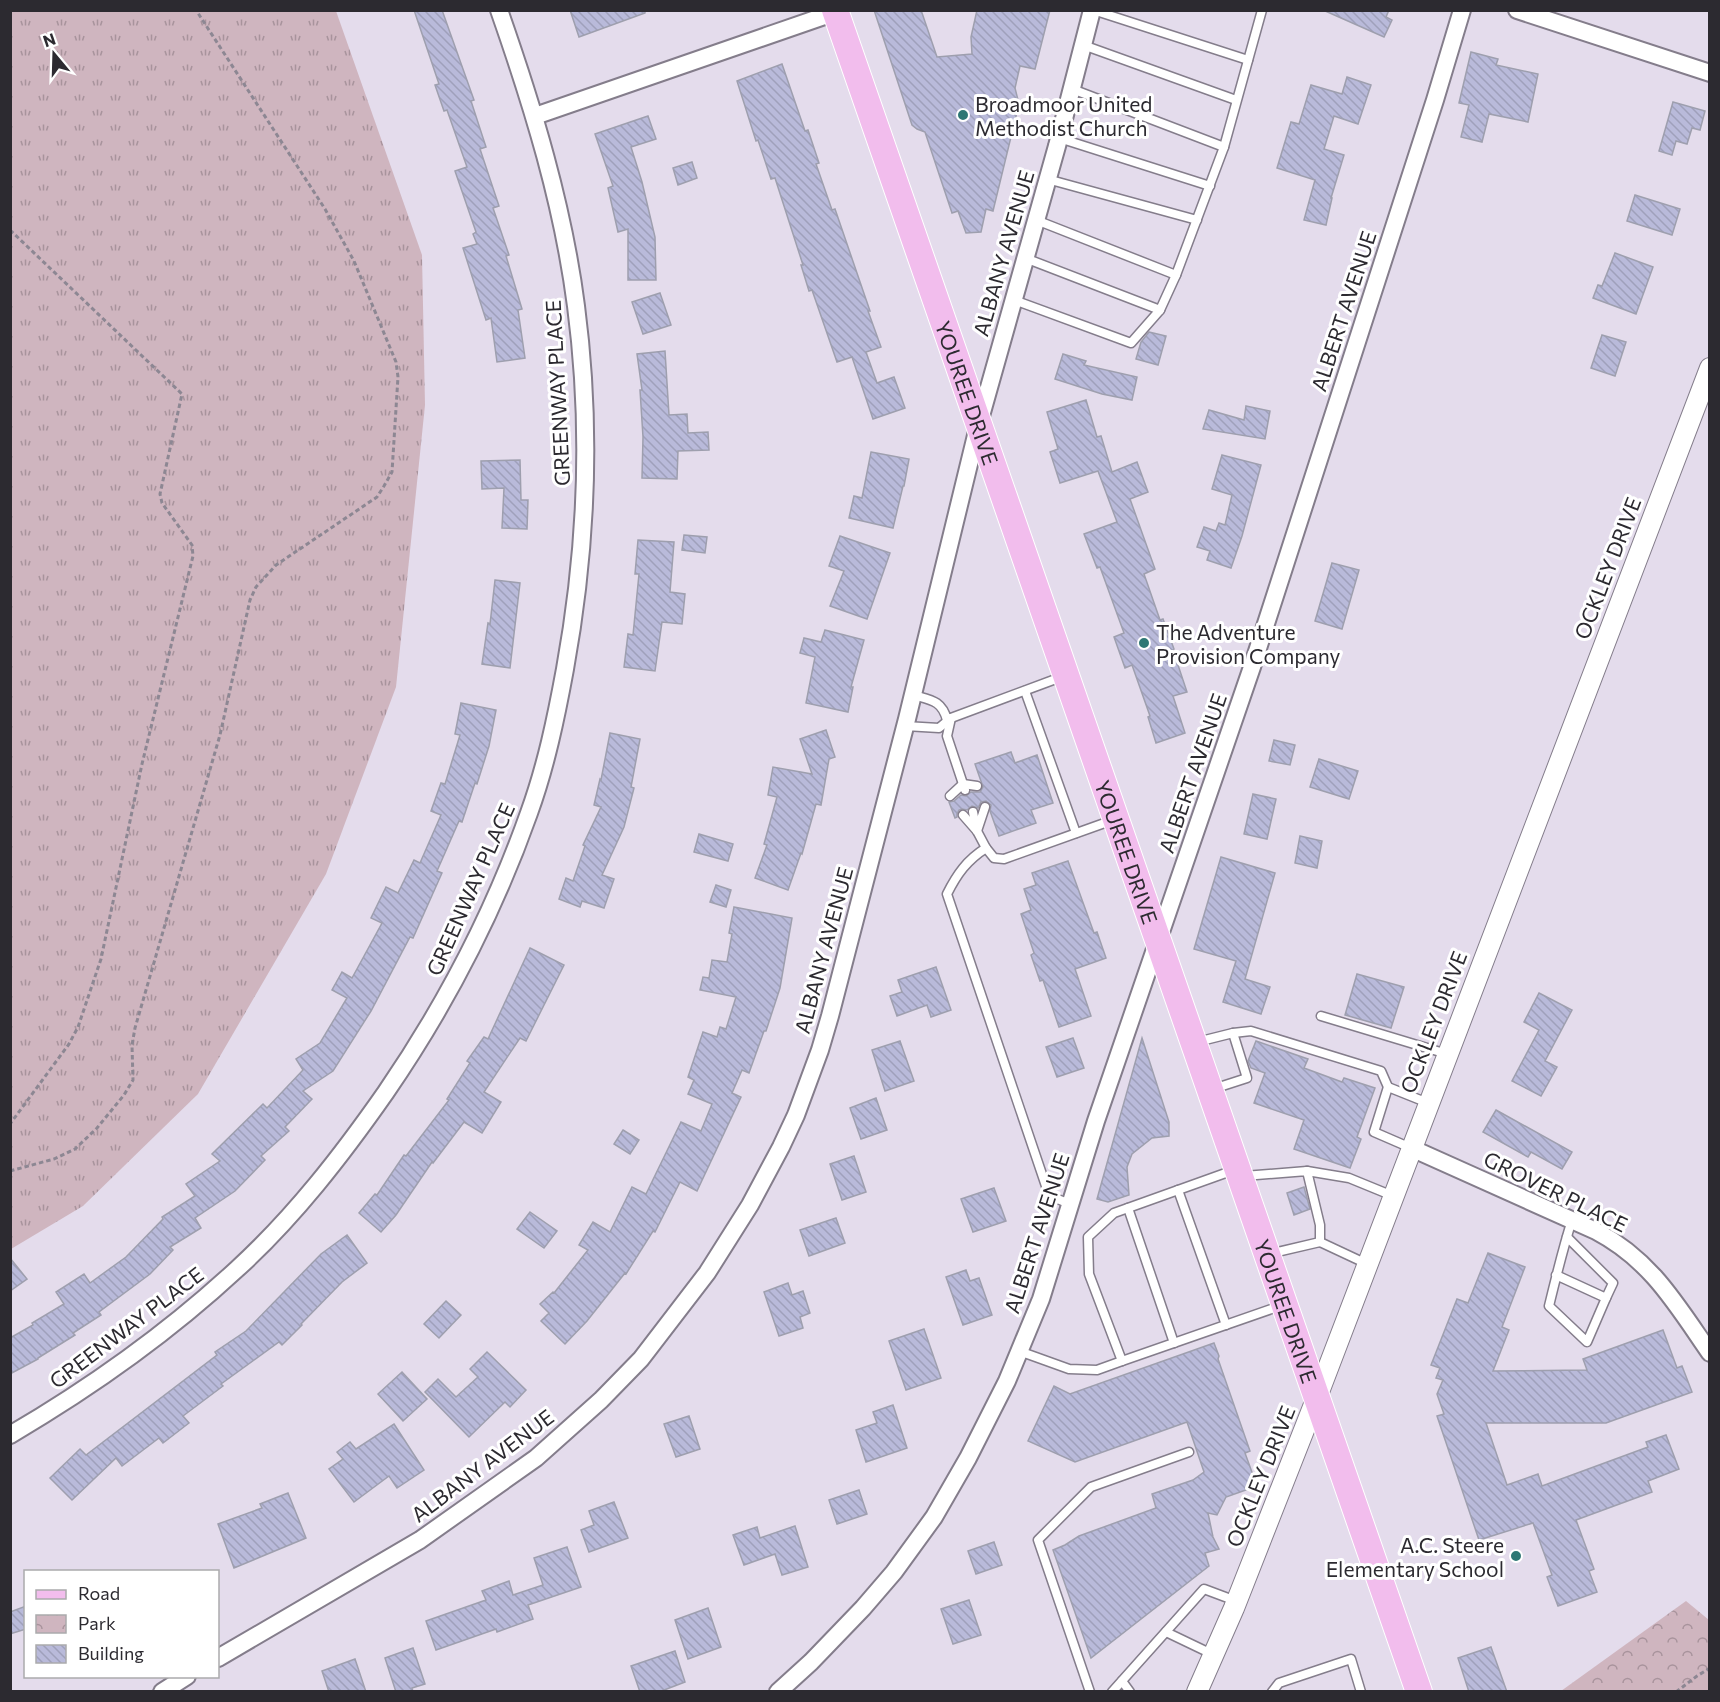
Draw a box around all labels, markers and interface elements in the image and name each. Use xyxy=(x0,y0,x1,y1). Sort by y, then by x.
north arrow xyxy=(24,24,84,84)
text: N xyxy=(40,28,58,50)
place label: Broadmoor United Methodist Church xyxy=(975,91,1153,140)
marker: Broadmoor United Methodist Church xyxy=(956,108,970,122)
street label: ALBANY AVENUE xyxy=(967,167,1039,339)
street label: ALBERT AVENUE xyxy=(1305,228,1381,394)
street label: GREENWAY PLACE xyxy=(540,299,574,487)
street label: YOUREE DRIVE xyxy=(931,317,1004,468)
street label: OCKLEY DRIVE xyxy=(1568,493,1646,643)
place label: The Adventure Provision Company xyxy=(1156,619,1341,668)
marker: The Adventure Provision Company xyxy=(1137,636,1151,650)
street label: ALBERT AVENUE xyxy=(1153,690,1231,856)
street label: YOUREE DRIVE xyxy=(1091,776,1164,927)
street label: GREENWAY PLACE xyxy=(421,799,519,979)
street label: ALBANY AVENUE xyxy=(789,864,857,1036)
street label: OCKLEY DRIVE xyxy=(1394,947,1472,1097)
street label: GROVER PLACE xyxy=(1480,1145,1632,1237)
street label: ALBERT AVENUE xyxy=(998,1150,1074,1316)
street label: YOUREE DRIVE xyxy=(1250,1236,1323,1386)
street label: GREENWAY PLACE xyxy=(44,1261,208,1393)
street label: OCKLEY DRIVE xyxy=(1220,1402,1300,1550)
street label: ALBANY AVENUE xyxy=(406,1403,558,1527)
place label: A.C. Steere Elementary School xyxy=(1326,1532,1504,1581)
marker: A.C. Steere Elementary School xyxy=(1509,1549,1523,1563)
legend xyxy=(24,1570,219,1678)
text: Road xyxy=(78,1582,120,1604)
text: Park xyxy=(78,1612,116,1634)
text: Building xyxy=(78,1642,144,1664)

